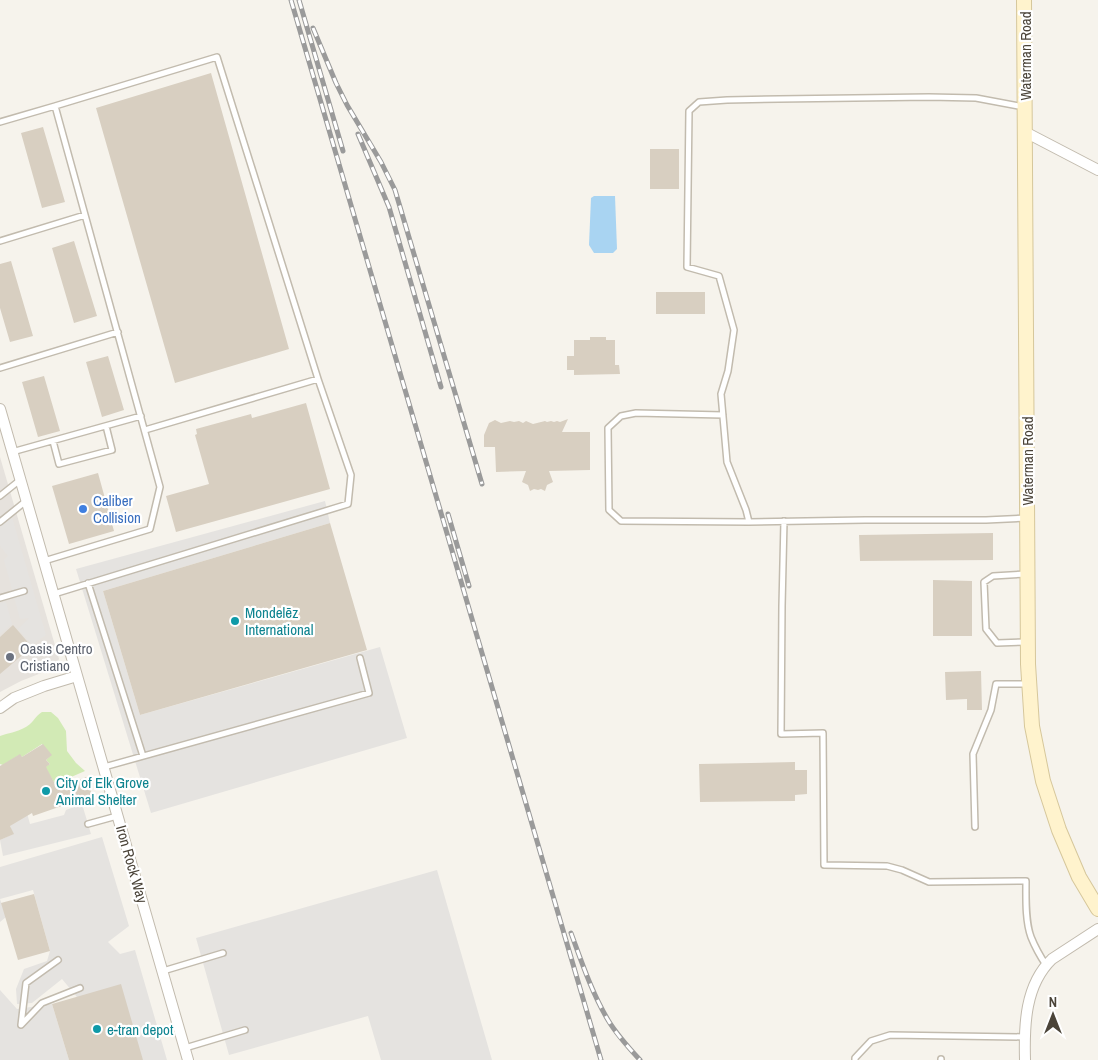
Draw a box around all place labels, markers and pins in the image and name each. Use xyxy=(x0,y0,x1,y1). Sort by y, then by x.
place label: Caliber Collision xyxy=(93,490,141,528)
marker: Caliber Collision xyxy=(77,503,89,515)
place label: Mondelēz International xyxy=(245,602,313,640)
marker: Mondelēz International xyxy=(229,615,241,627)
place label: Oasis Centro Cristiano xyxy=(20,638,93,676)
marker: Oasis Centro Cristiano xyxy=(4,651,16,663)
place label: City of Elk Grove Animal Shelter xyxy=(55,772,149,810)
marker: City of Elk Grove Animal Shelter xyxy=(40,785,52,797)
place label: e-tran depot xyxy=(107,1019,174,1040)
marker: e-tran depot xyxy=(91,1023,103,1035)

